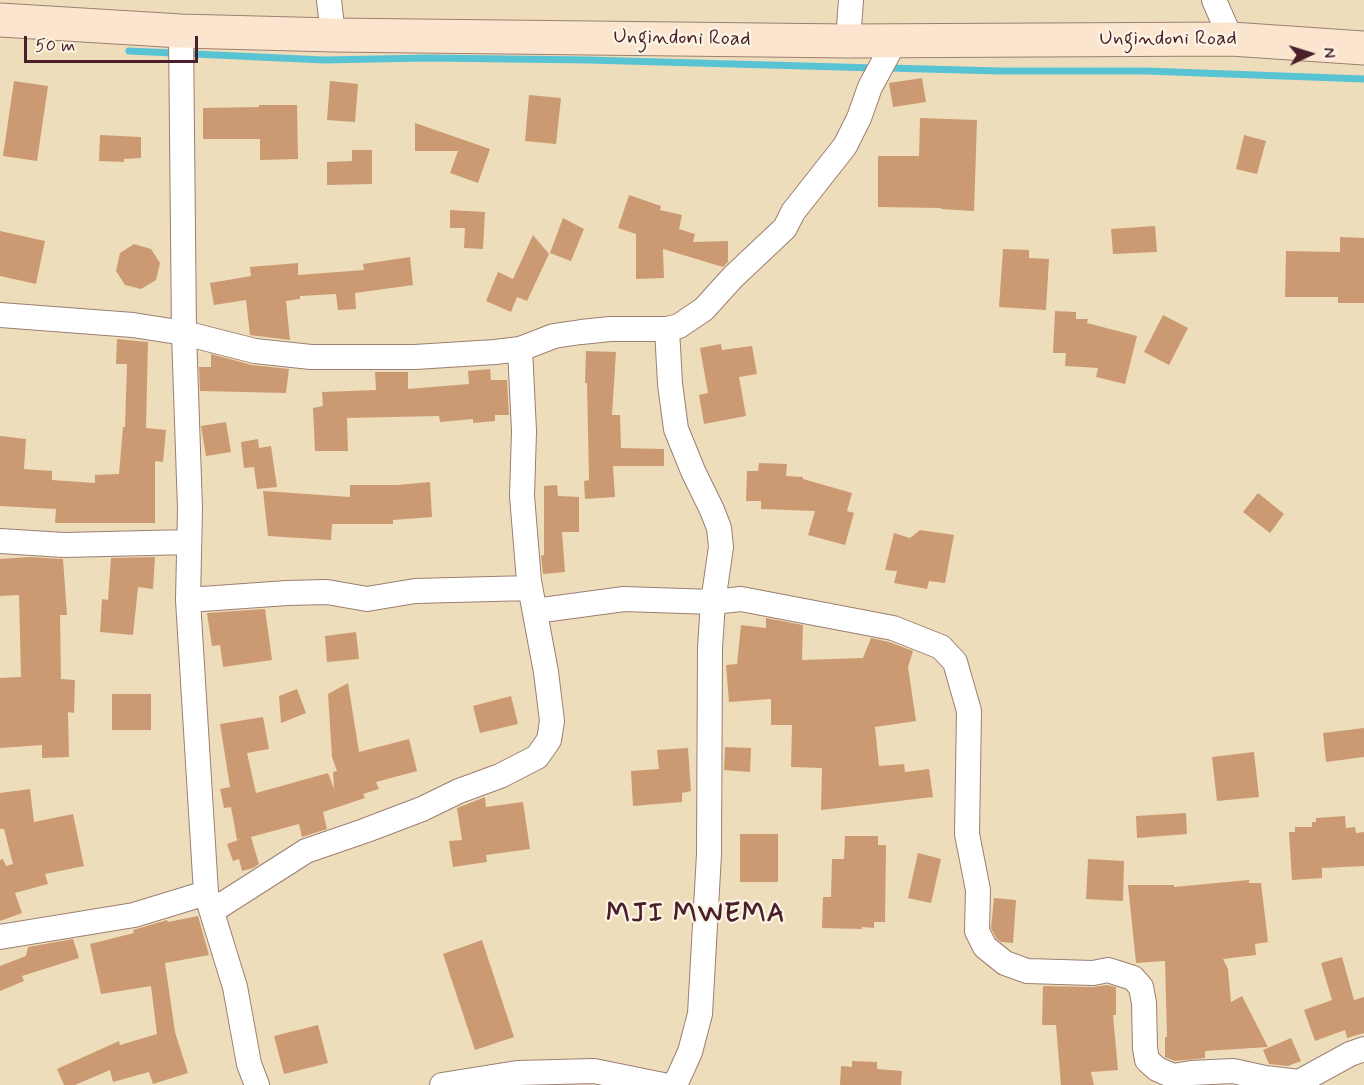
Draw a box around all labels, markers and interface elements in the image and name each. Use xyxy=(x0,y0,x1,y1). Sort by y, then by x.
scale bar xyxy=(27,24,201,62)
north arrow xyxy=(1280,24,1340,84)
street label: Ungindoni Road xyxy=(613,25,751,53)
street label: Ungindoni Road xyxy=(1099,27,1237,53)
text: 50 m xyxy=(35,34,75,58)
text: N xyxy=(1318,47,1339,59)
district label: MJI MWEMA xyxy=(609,899,783,931)

